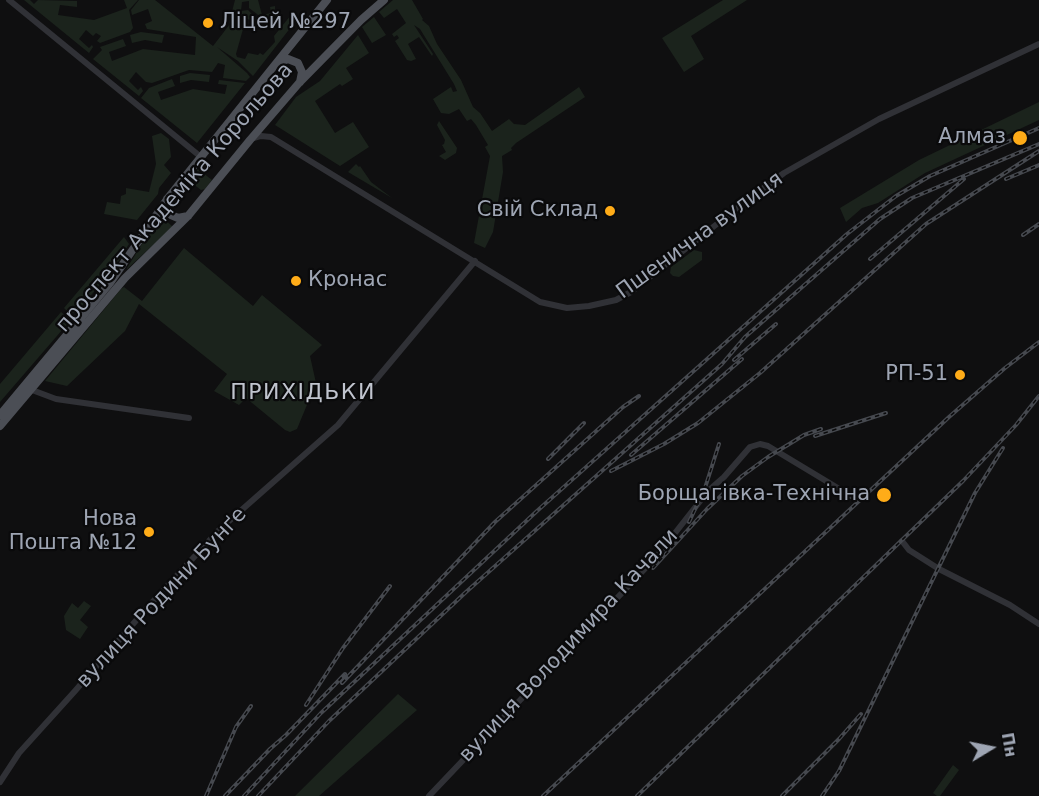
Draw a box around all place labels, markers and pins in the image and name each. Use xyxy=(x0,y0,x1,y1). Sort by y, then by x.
place label: Ліцей №297 xyxy=(220,10,351,36)
marker: Ліцей №297 xyxy=(201,16,215,30)
place label: Алмаз xyxy=(938,125,1006,151)
marker: Алмаз xyxy=(1011,129,1029,147)
place label: Свій Склад xyxy=(477,198,598,224)
marker: Свій Склад xyxy=(603,204,617,218)
place label: Кронас xyxy=(308,268,387,294)
marker: Кронас xyxy=(289,274,303,288)
place label: РП-51 xyxy=(885,362,948,388)
marker: РП-51 xyxy=(953,368,967,382)
place label: Борщагівка-Технічна xyxy=(638,482,870,508)
marker: Борщагівка-Технічна xyxy=(875,486,893,504)
place label: Нова Пошта №12 xyxy=(9,507,137,557)
marker: Нова Пошта №12 xyxy=(142,525,156,539)

